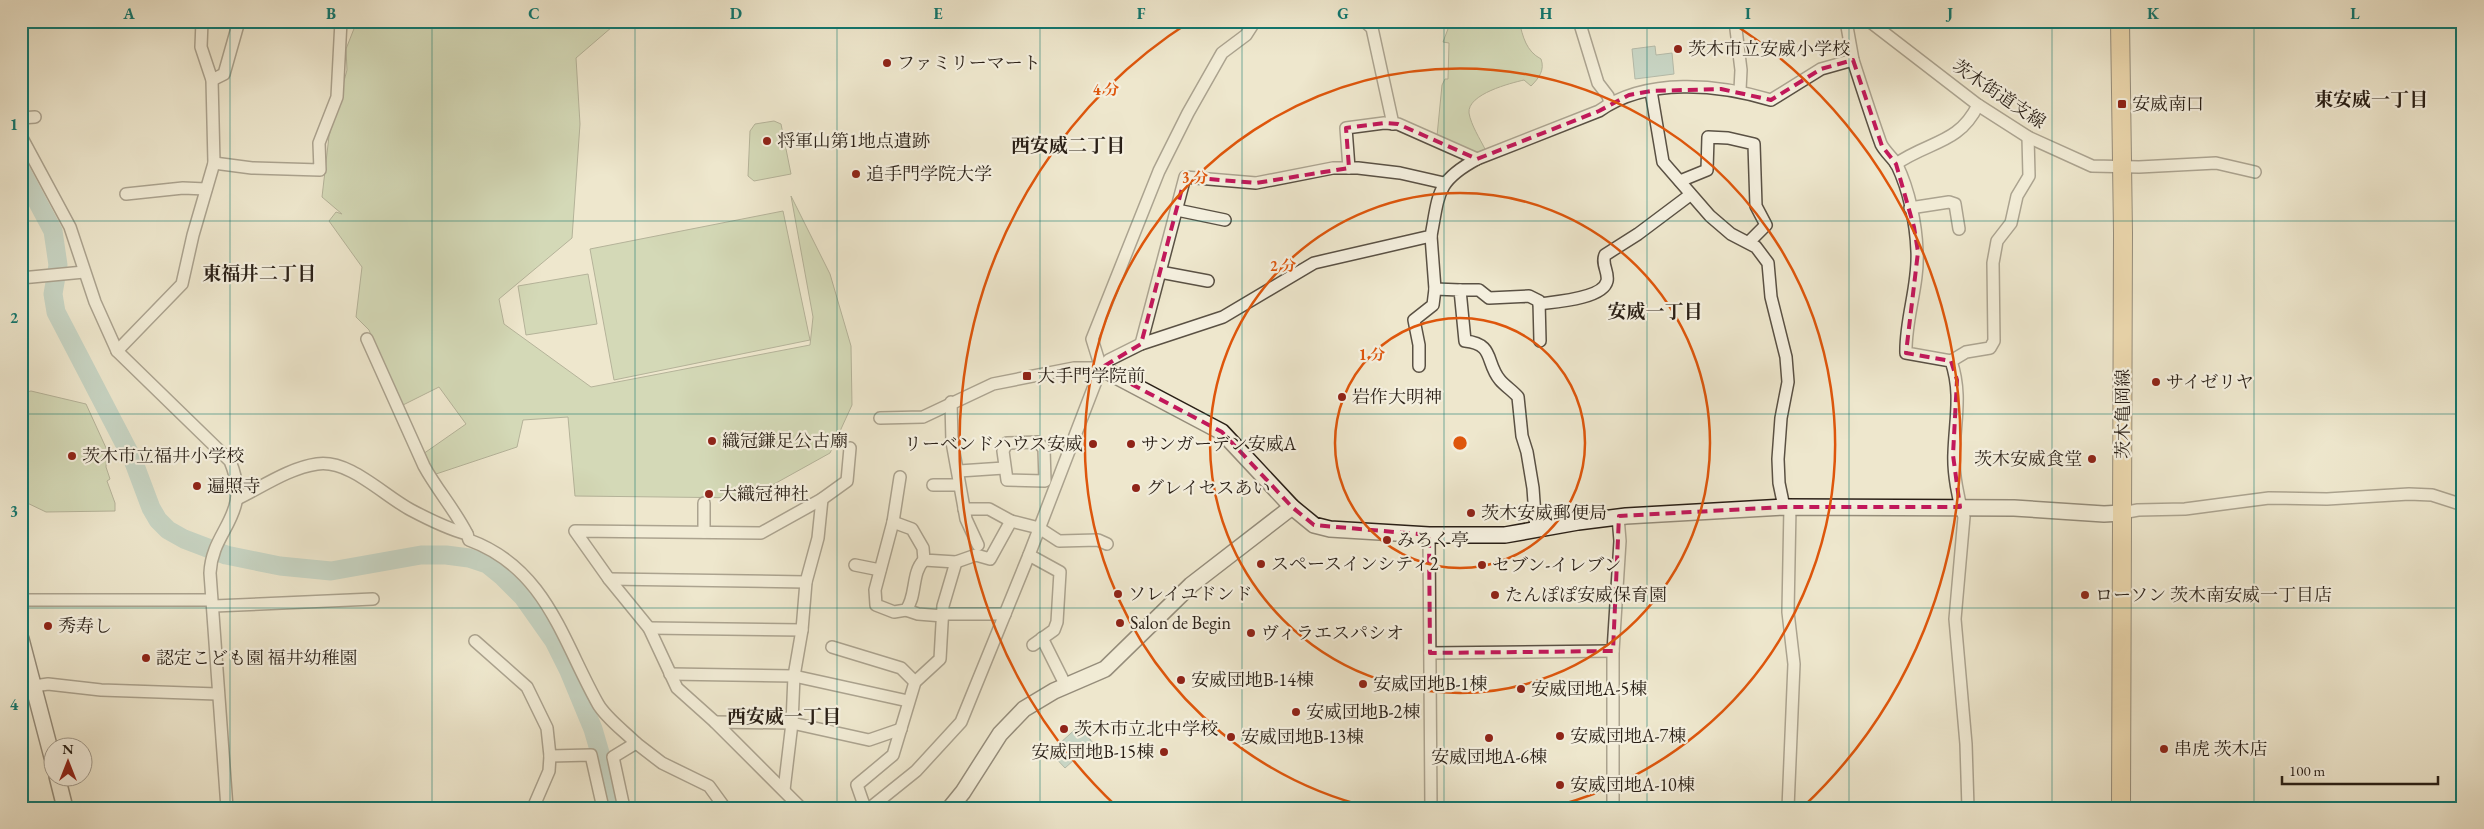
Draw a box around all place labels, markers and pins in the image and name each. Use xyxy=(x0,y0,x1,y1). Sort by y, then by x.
place label: 茨木市立安威小学校 xyxy=(1688,37,1850,60)
marker: 茨木市立安威小学校 xyxy=(1672,43,1684,55)
place label: ファミリーマート xyxy=(897,51,1041,74)
marker: ファミリーマート xyxy=(881,57,893,69)
place label: 安威南口 xyxy=(2132,92,2204,115)
marker: 安威南口 xyxy=(2116,98,2128,110)
place label: 将軍山第1地点遺跡 xyxy=(777,129,930,152)
marker: 将軍山第1地点遺跡 xyxy=(761,135,773,147)
place label: 追手門学院大学 xyxy=(866,162,992,185)
marker: 追手門学院大学 xyxy=(850,168,862,180)
place label: 大手門学院前 xyxy=(1037,364,1145,387)
marker: 大手門学院前 xyxy=(1021,370,1033,382)
place label: サイゼリヤ xyxy=(2166,370,2254,393)
marker: サイゼリヤ xyxy=(2150,376,2162,388)
place label: 岩作大明神 xyxy=(1352,385,1442,408)
marker: 岩作大明神 xyxy=(1336,391,1348,403)
place label: 織冠鎌足公古廟 xyxy=(722,429,848,452)
place label: リーベンドハウス安威 xyxy=(904,432,1083,455)
place label: サンガーデン安威A xyxy=(1141,432,1297,455)
centre of rings xyxy=(1451,434,1469,452)
marker: 織冠鎌足公古廟 xyxy=(706,435,718,447)
marker: リーベンドハウス安威 xyxy=(1087,438,1099,450)
marker: サンガーデン安威A xyxy=(1125,438,1137,450)
place label: 茨木市立福井小学校 xyxy=(82,444,244,467)
place label: 茨木安威食堂 xyxy=(1974,447,2082,470)
marker: 茨木市立福井小学校 xyxy=(66,450,78,462)
marker: 茨木安威食堂 xyxy=(2086,453,2098,465)
place label: 遍照寺 xyxy=(207,474,261,497)
place label: グレイセスあい xyxy=(1146,476,1271,499)
marker: 遍照寺 xyxy=(191,480,203,492)
place label: 大織冠神社 xyxy=(719,482,809,505)
marker: グレイセスあい xyxy=(1130,482,1142,494)
marker: 大織冠神社 xyxy=(703,488,715,500)
place label: 茨木安威郵便局 xyxy=(1481,501,1607,524)
marker: 茨木安威郵便局 xyxy=(1465,507,1477,519)
place label: みろく亭 xyxy=(1397,528,1469,551)
marker: みろく亭 xyxy=(1381,534,1393,546)
place label: スペースインシティ2 xyxy=(1271,552,1439,575)
place label: セブン-イレブン xyxy=(1492,553,1622,576)
marker: スペースインシティ2 xyxy=(1255,558,1267,570)
marker: セブン-イレブン xyxy=(1476,559,1488,571)
place label: ソレイユドンド xyxy=(1128,582,1252,605)
place label: たんぽぽ安威保育園 xyxy=(1505,583,1667,606)
place label: ローソン 茨木南安威一丁目店 xyxy=(2095,583,2332,606)
marker: ソレイユドンド xyxy=(1112,588,1124,600)
marker: たんぽぽ安威保育園 xyxy=(1489,589,1501,601)
marker: ローソン 茨木南安威一丁目店 xyxy=(2079,589,2091,601)
place label: Salon de Begin xyxy=(1130,611,1231,634)
place label: 秀寿し xyxy=(58,614,112,637)
marker: Salon de Begin xyxy=(1114,617,1126,629)
marker: 秀寿し xyxy=(42,620,54,632)
place label: ヴィラエスパシオ xyxy=(1261,621,1404,644)
marker: ヴィラエスパシオ xyxy=(1245,627,1257,639)
place label: 認定こども園 福井幼稚園 xyxy=(156,646,358,669)
marker: 認定こども園 福井幼稚園 xyxy=(140,652,152,664)
place label: 安威団地B-14棟 xyxy=(1191,668,1314,691)
place label: 安威団地B-1棟 xyxy=(1373,672,1487,695)
marker: 安威団地B-14棟 xyxy=(1175,674,1187,686)
place label: 安威団地A-5棟 xyxy=(1531,677,1647,700)
marker: 安威団地B-1棟 xyxy=(1357,678,1369,690)
marker: 安威団地A-5棟 xyxy=(1515,683,1527,695)
place label: 安威団地B-2棟 xyxy=(1306,700,1420,723)
marker: 安威団地B-2棟 xyxy=(1290,706,1302,718)
place label: 茨木市立北中学校 xyxy=(1074,717,1218,740)
marker: 茨木市立北中学校 xyxy=(1058,723,1070,735)
place label: 安威団地A-7棟 xyxy=(1570,724,1686,747)
place label: 安威団地B-13棟 xyxy=(1241,725,1364,748)
marker: 安威団地A-7棟 xyxy=(1554,730,1566,742)
marker: 安威団地B-13棟 xyxy=(1225,731,1237,743)
marker: 安威団地A-6棟 xyxy=(1483,732,1495,744)
place label: 串虎 茨木店 xyxy=(2174,737,2268,760)
place label: 安威団地B-15棟 xyxy=(1031,740,1154,763)
marker: 串虎 茨木店 xyxy=(2158,743,2170,755)
place label: 安威団地A-6棟 xyxy=(1431,745,1547,768)
marker: 安威団地B-15棟 xyxy=(1158,746,1170,758)
place label: 安威団地A-10棟 xyxy=(1570,773,1695,796)
marker: 安威団地A-10棟 xyxy=(1554,779,1566,791)

